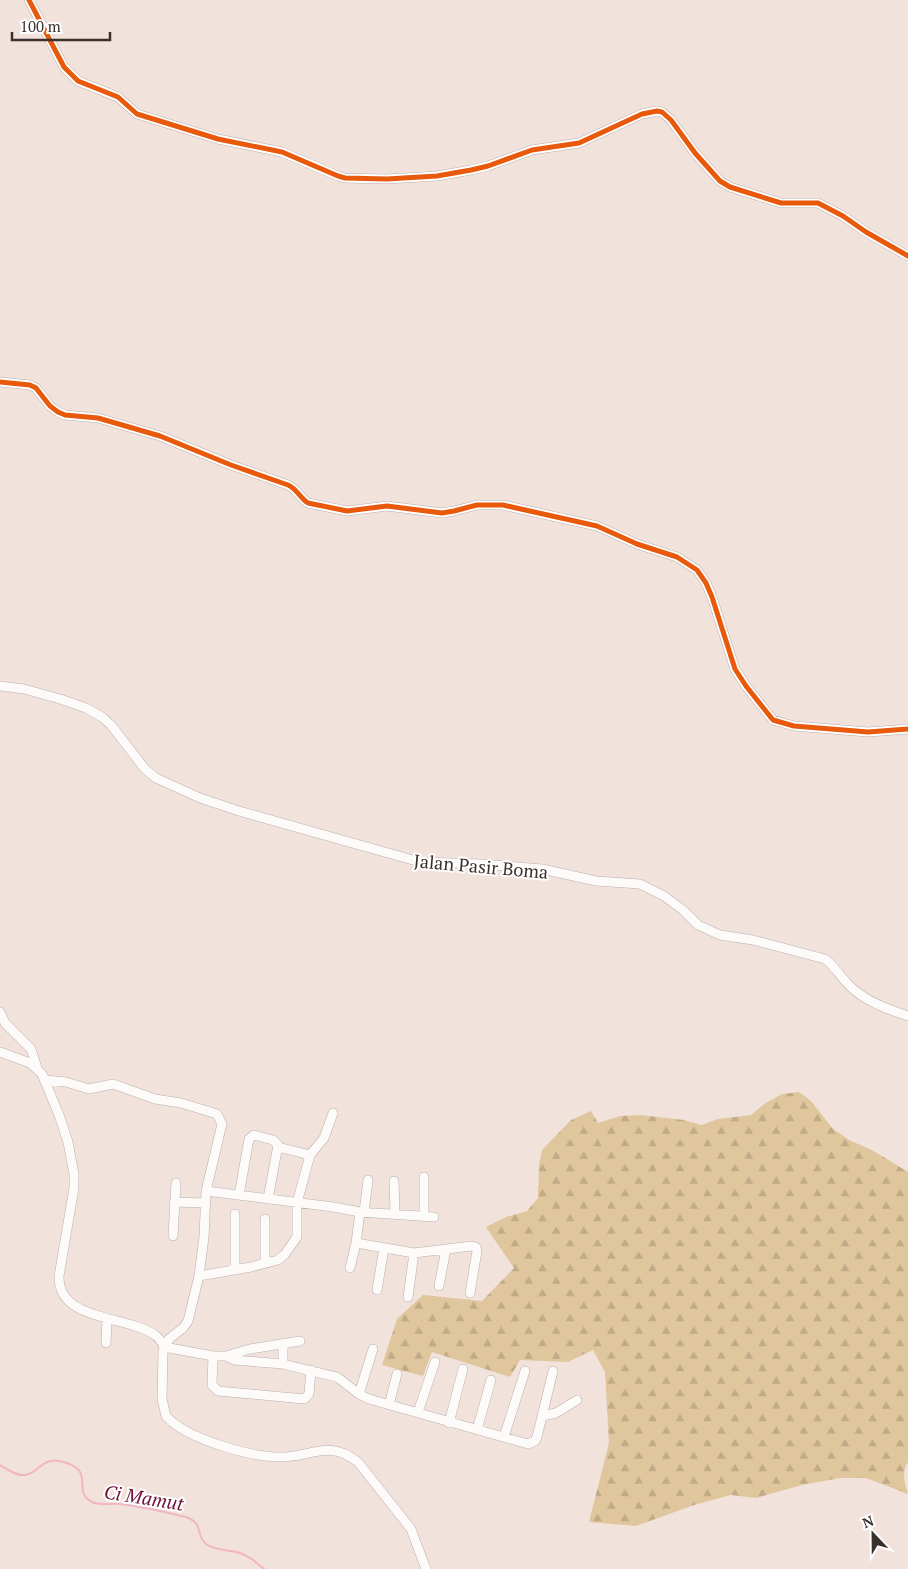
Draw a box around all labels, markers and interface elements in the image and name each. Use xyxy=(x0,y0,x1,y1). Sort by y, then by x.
scale bar xyxy=(12,10,110,42)
text: 100 m xyxy=(20,16,61,36)
street label: Jalan Pasir Boma xyxy=(413,848,549,884)
water label: Ci Mamut xyxy=(102,1478,186,1516)
north arrow xyxy=(848,1509,898,1559)
text: N xyxy=(859,1511,877,1532)

